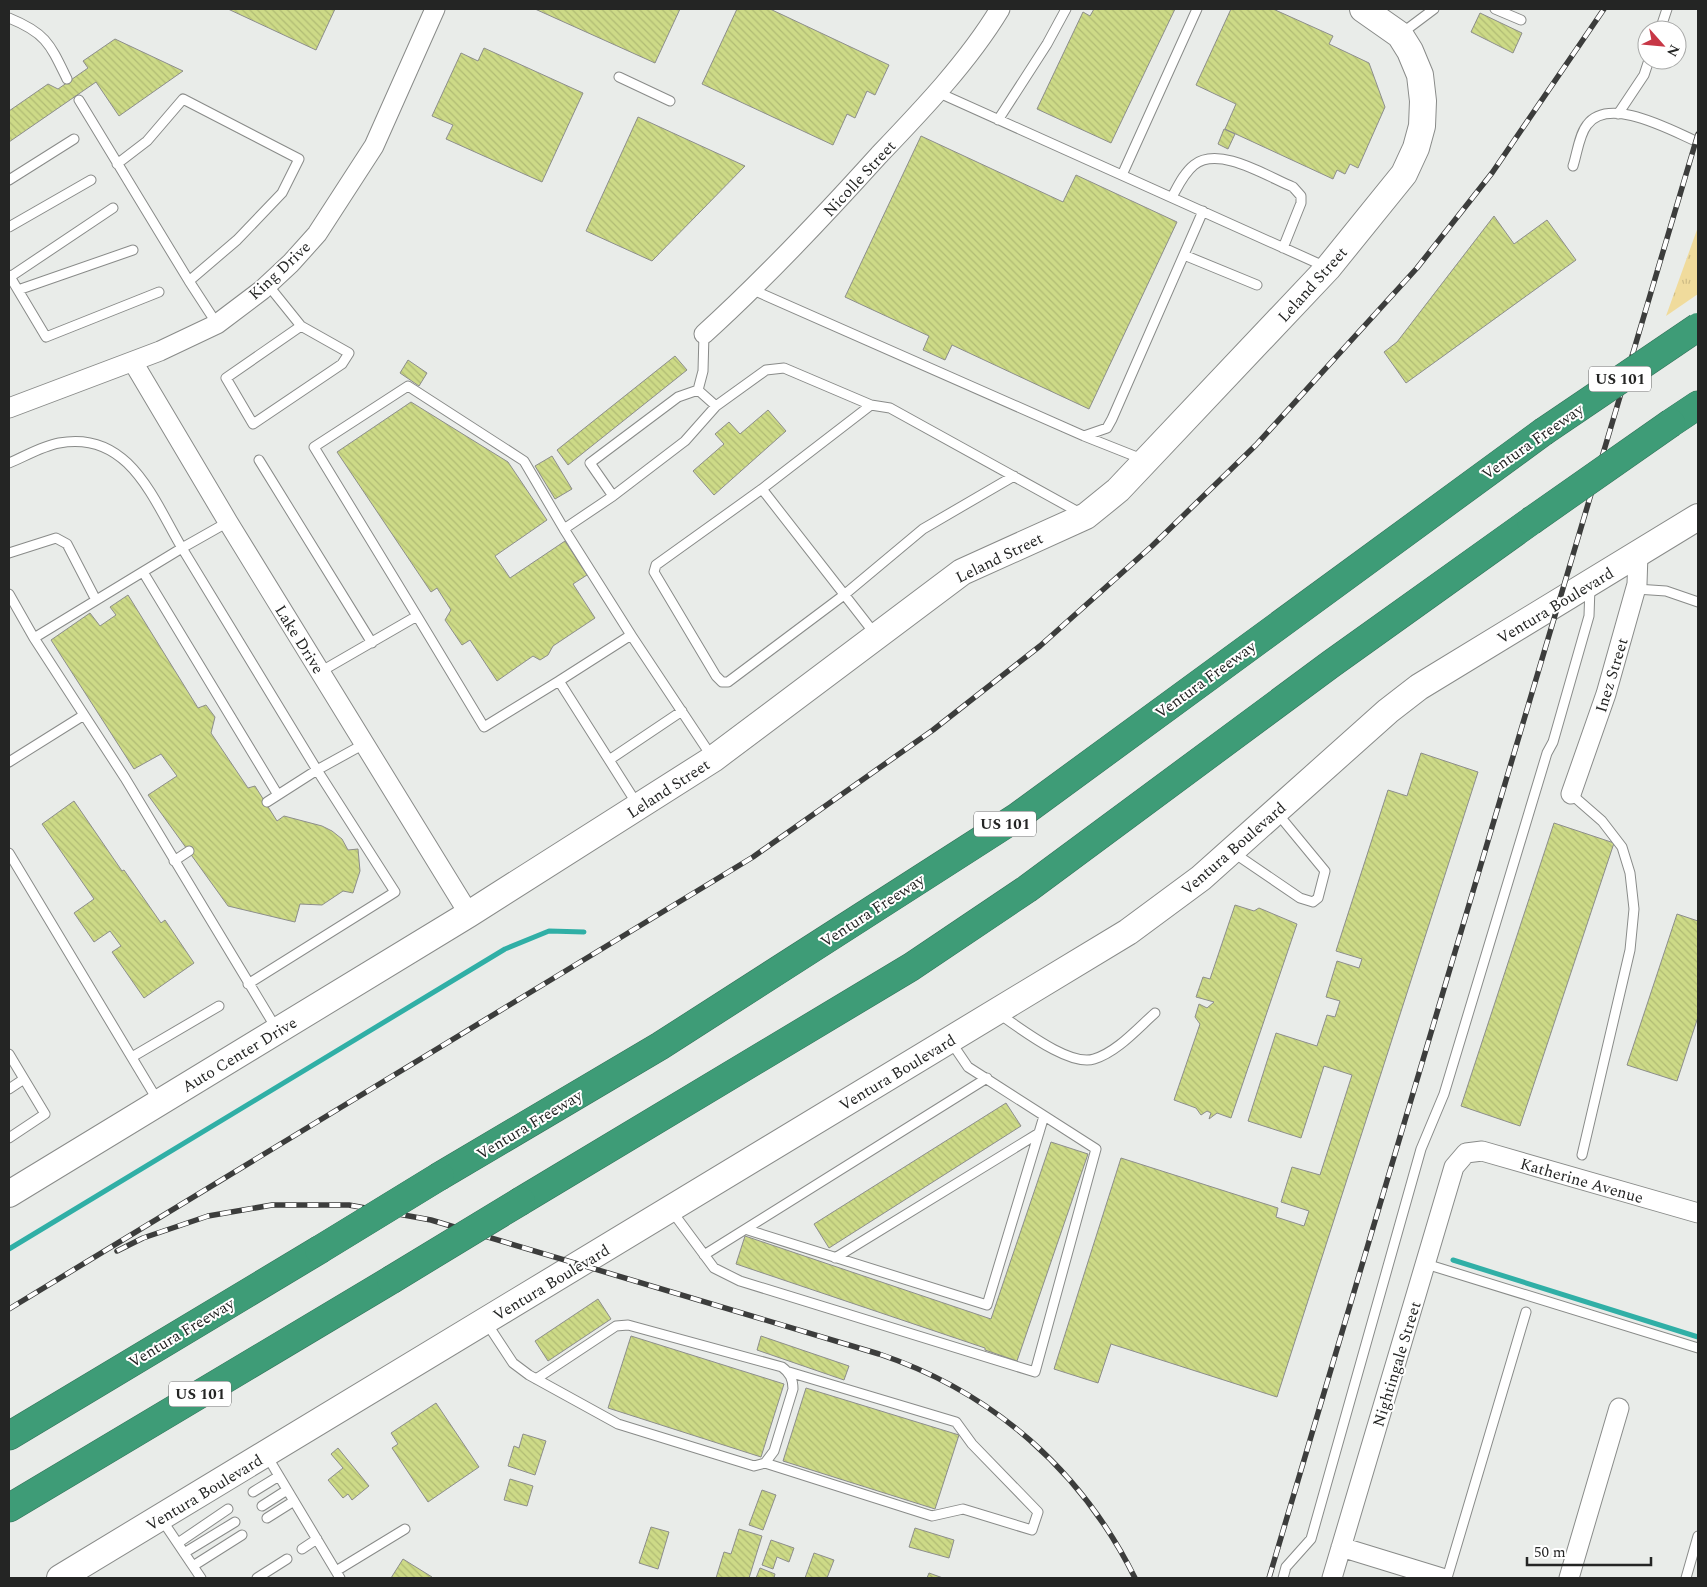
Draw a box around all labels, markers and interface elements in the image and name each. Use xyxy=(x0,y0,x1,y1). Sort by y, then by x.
north arrow xyxy=(1637,20,1687,70)
text: N xyxy=(1661,41,1685,61)
street label: Nicolle Street xyxy=(818,135,902,222)
street label: King Drive xyxy=(243,236,316,306)
street label: Leland Street xyxy=(1272,241,1354,328)
road number: US 101 xyxy=(1589,366,1651,392)
street label: Ventura Freeway xyxy=(1477,397,1590,486)
street label: Leland Street xyxy=(952,526,1048,589)
street label: Ventura Boulevard xyxy=(1492,561,1619,650)
street label: Lake Drive xyxy=(268,600,330,679)
street label: Ventura Freeway xyxy=(1150,634,1262,725)
street label: Inez Street xyxy=(1589,635,1635,716)
street label: Leland Street xyxy=(622,753,715,825)
street label: Ventura Boulevard xyxy=(1176,796,1292,901)
road number: US 101 xyxy=(974,812,1036,836)
street label: Ventura Freeway xyxy=(816,867,930,954)
street label: Auto Center Drive xyxy=(177,1011,302,1099)
street label: Ventura Boulevard xyxy=(834,1028,961,1117)
street label: Ventura Freeway xyxy=(472,1083,588,1166)
street label: Katherine Avenue xyxy=(1517,1152,1646,1210)
street label: Ventura Boulevard xyxy=(488,1238,615,1327)
street label: Ventura Freeway xyxy=(124,1291,240,1374)
street label: Nightingale Street xyxy=(1366,1298,1428,1430)
road number: US 101 xyxy=(169,1382,231,1406)
street label: Ventura Boulevard xyxy=(141,1448,268,1537)
scale bar xyxy=(1527,1534,1651,1566)
text: 50 m xyxy=(1534,1541,1566,1564)

